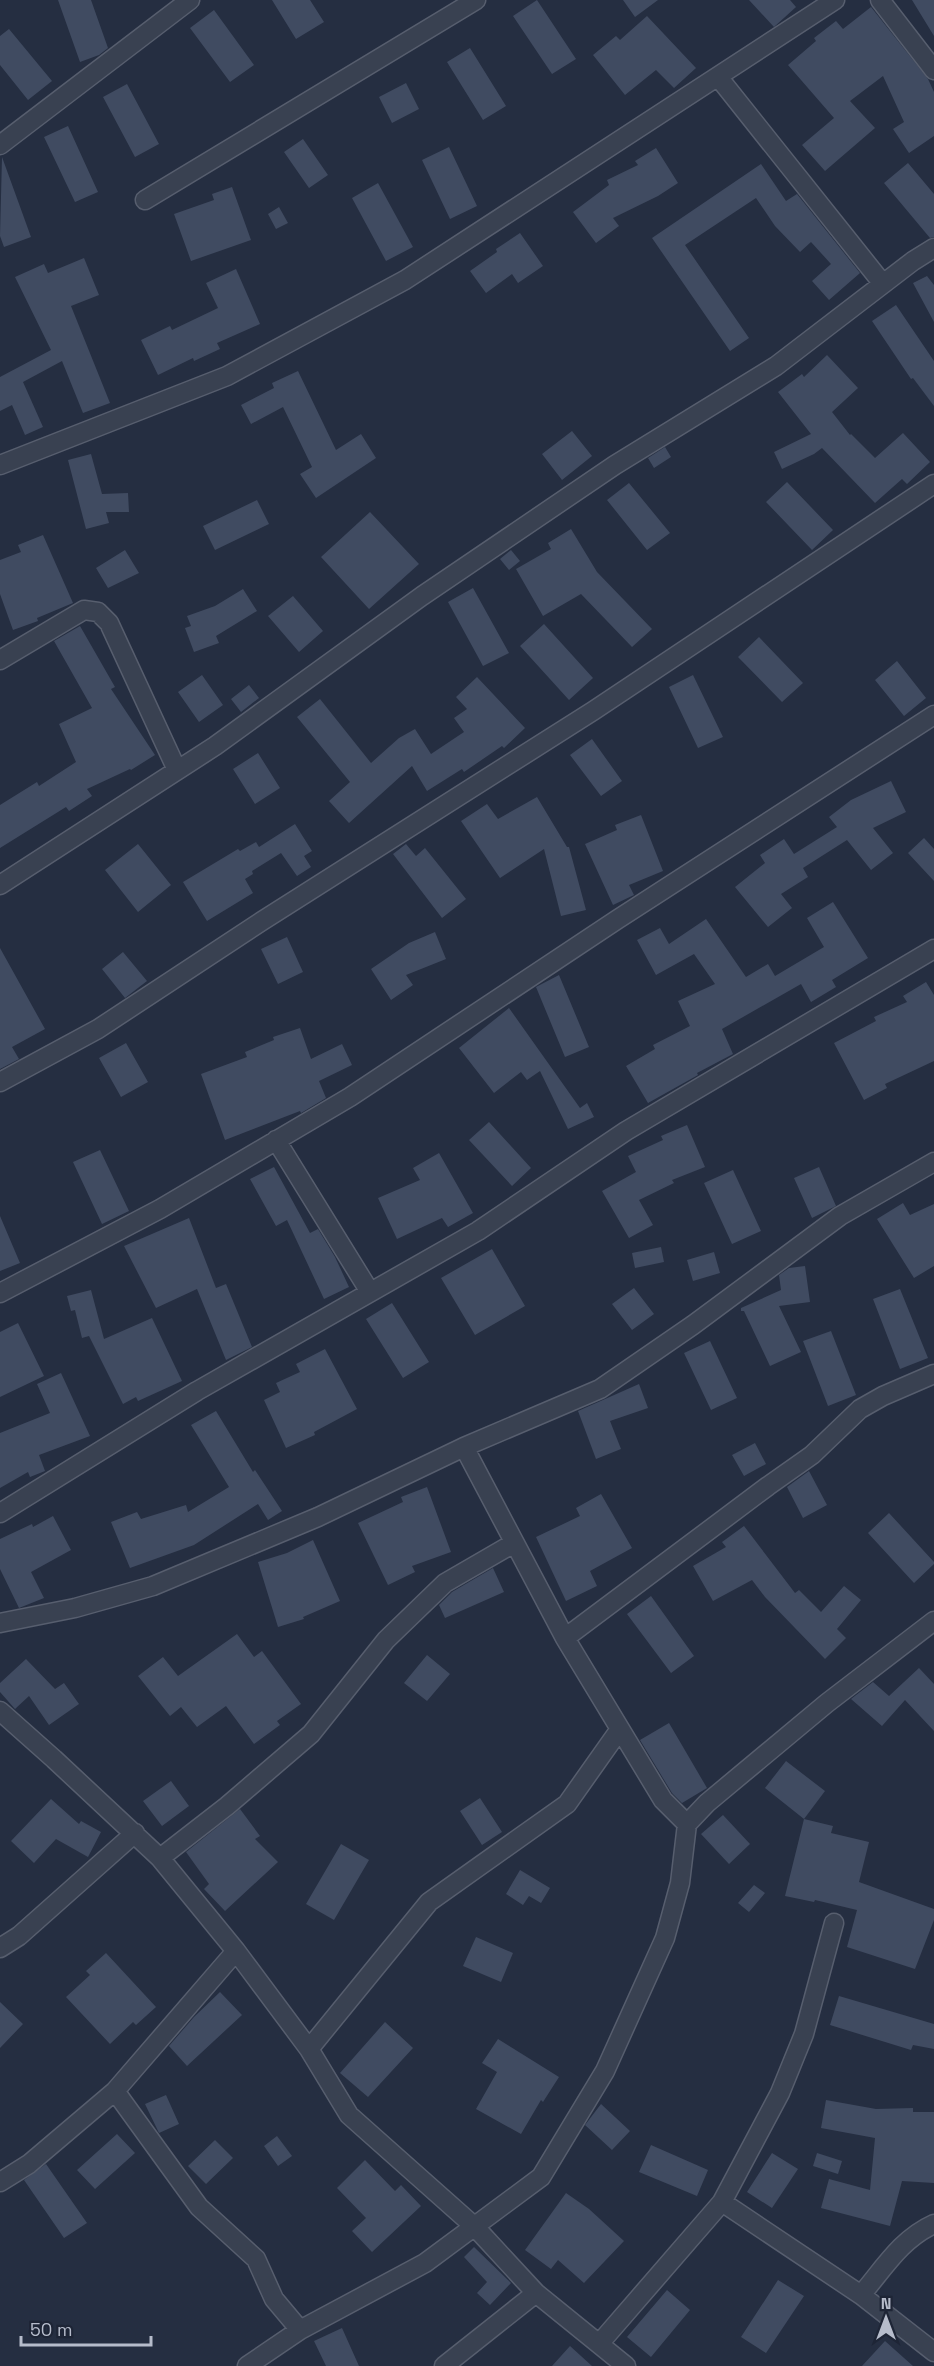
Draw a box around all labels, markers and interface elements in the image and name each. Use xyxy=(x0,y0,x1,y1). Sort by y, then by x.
north arrow xyxy=(856,2288,916,2348)
text: N xyxy=(881,2293,891,2314)
scale bar xyxy=(21,2309,152,2347)
text: 50 m xyxy=(30,2318,72,2341)

